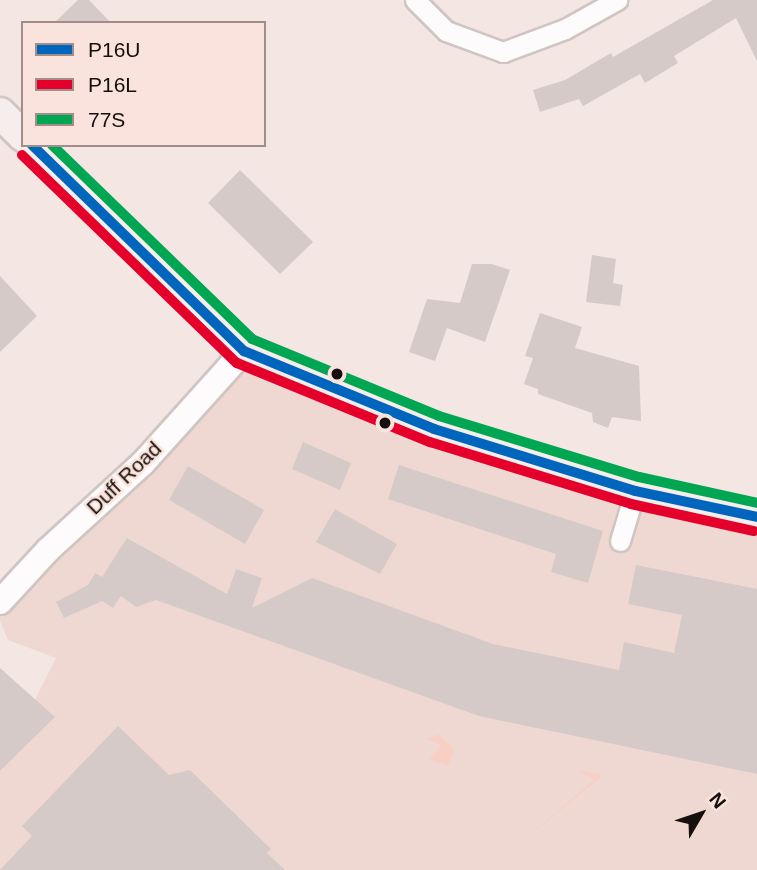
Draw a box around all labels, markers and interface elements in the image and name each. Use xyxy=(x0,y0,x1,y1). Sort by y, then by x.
legend xyxy=(21,21,266,147)
text: P16U xyxy=(88,38,141,61)
text: P16L xyxy=(88,73,137,96)
text: 77S xyxy=(88,108,125,131)
unlabelled marker xyxy=(330,367,344,381)
unlabelled marker xyxy=(378,416,392,430)
street label: Duff Road xyxy=(81,436,167,520)
north arrow xyxy=(666,779,736,849)
text: N xyxy=(705,789,730,812)

